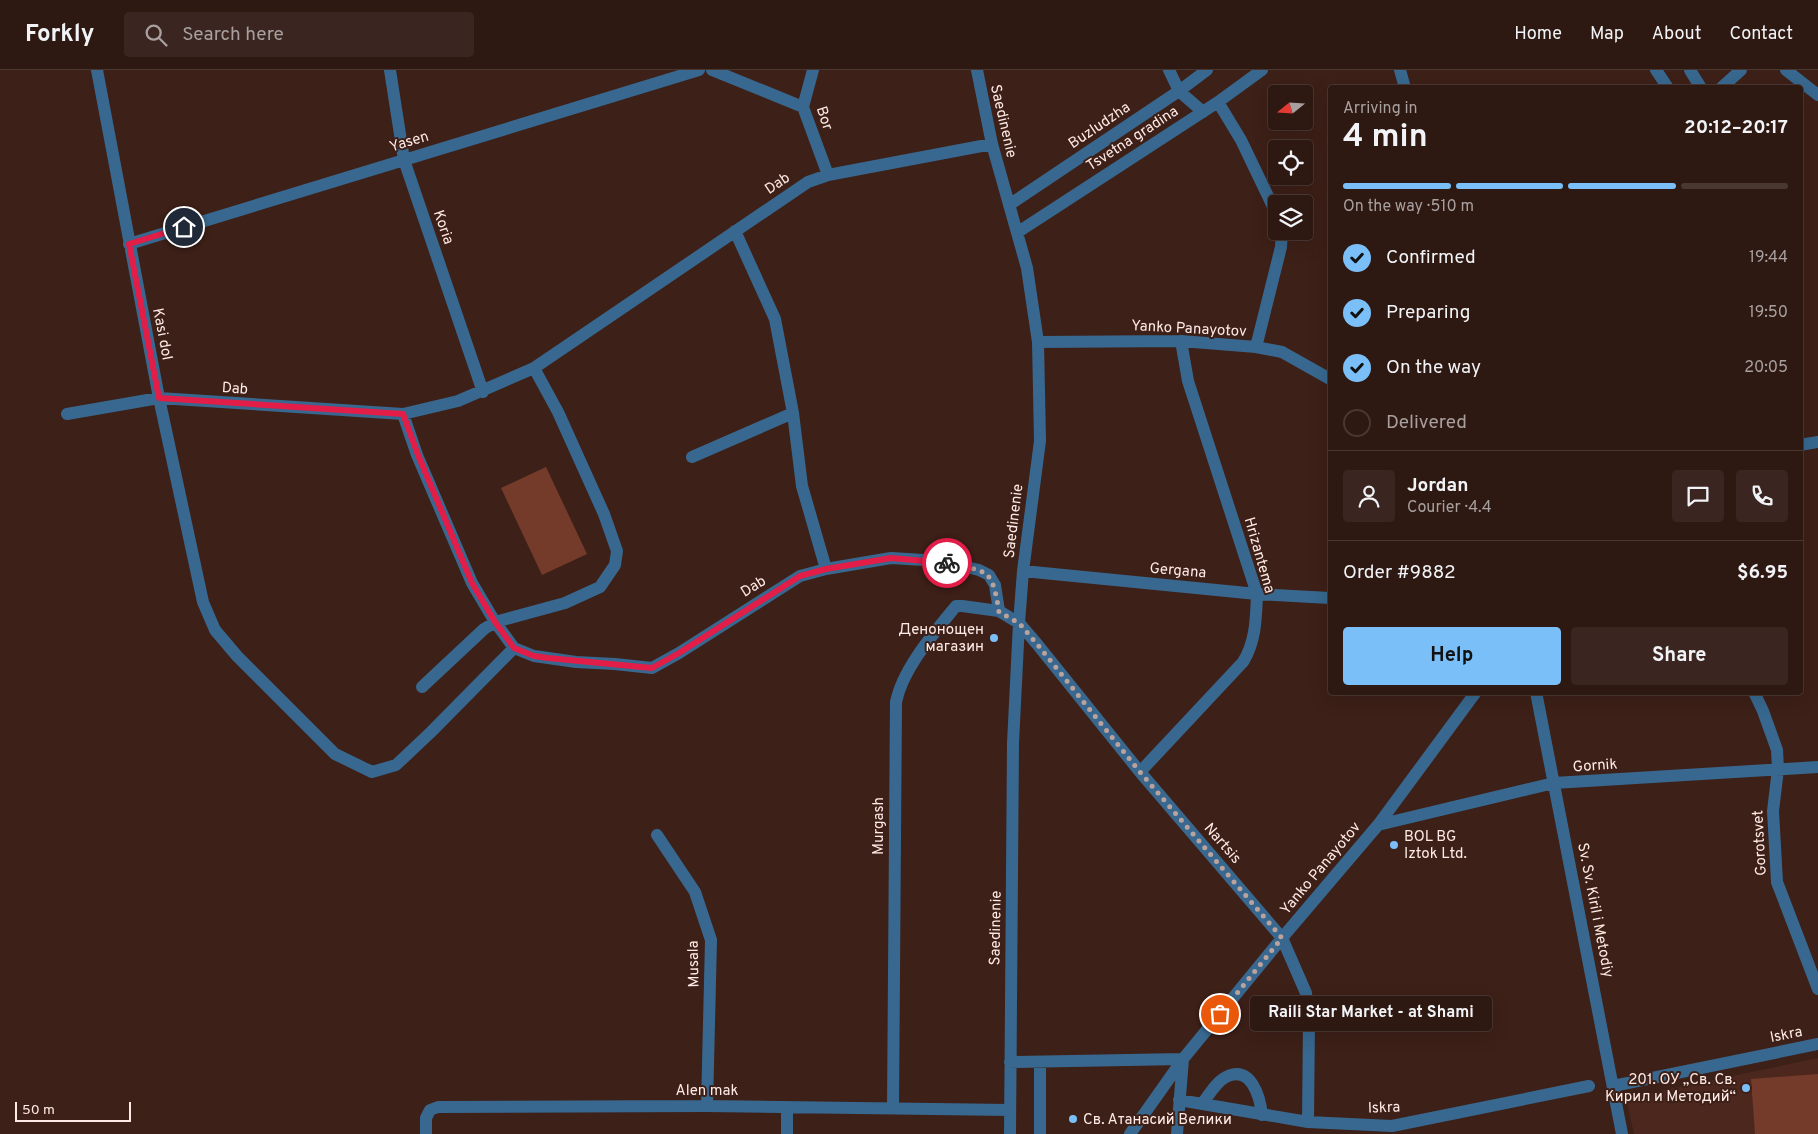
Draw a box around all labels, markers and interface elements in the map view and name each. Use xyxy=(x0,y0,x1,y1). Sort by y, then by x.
search box xyxy=(124,12,474,57)
text: Forkly xyxy=(25,20,94,50)
icon: search xyxy=(142,21,170,49)
text: Search here xyxy=(182,23,284,47)
text: Home xyxy=(1514,23,1562,46)
text: Map xyxy=(1590,23,1624,46)
text: About xyxy=(1652,23,1701,46)
text: Contact xyxy=(1729,23,1793,46)
street label: Saedinenie xyxy=(985,83,1020,160)
north arrow xyxy=(1268,85,1312,130)
map controls xyxy=(1268,85,1313,240)
street label: Buzludzha xyxy=(1065,99,1134,154)
text: Arriving in xyxy=(1343,99,1418,119)
street label: Tsvetna gradina xyxy=(1083,102,1182,176)
street label: Bor xyxy=(811,104,836,133)
text: 20:12–20:17 xyxy=(1684,116,1788,140)
text: 4 min xyxy=(1343,118,1428,158)
street label: Yasen xyxy=(388,127,431,157)
button: locate xyxy=(1268,140,1313,185)
street label: Dab xyxy=(762,169,794,199)
button: layers xyxy=(1268,195,1313,240)
text: On the way · 510 m xyxy=(1343,197,1474,217)
pin xyxy=(163,206,205,248)
street label: Koria xyxy=(428,208,457,247)
icon: home xyxy=(170,213,198,241)
icon: check xyxy=(1343,244,1371,272)
text: Confirmed xyxy=(1386,246,1476,270)
text: 19:44 xyxy=(1749,248,1788,268)
icon: check xyxy=(1343,299,1371,327)
text: Preparing xyxy=(1386,301,1470,325)
text: 19:50 xyxy=(1749,303,1788,323)
street label: Kasi dol xyxy=(147,307,176,362)
street label: Yanko Panayotov xyxy=(1131,317,1248,342)
icon: check xyxy=(1343,354,1371,382)
text: On the way xyxy=(1386,356,1481,380)
text: 20:05 xyxy=(1744,358,1788,378)
street label: Dab xyxy=(221,379,249,400)
text: Delivered xyxy=(1386,411,1467,435)
button: person xyxy=(1343,470,1395,522)
button: chat xyxy=(1672,470,1724,522)
button: phone xyxy=(1736,470,1788,522)
text: Jordan xyxy=(1407,474,1469,498)
street label: Saedinenie xyxy=(1000,483,1028,560)
text: Courier · 4.4 xyxy=(1407,498,1492,518)
street label: Hrizantema xyxy=(1239,515,1278,596)
courier xyxy=(922,538,972,588)
icon: bike xyxy=(933,549,961,577)
street label: Gergana xyxy=(1149,560,1207,583)
text: Order #9882 xyxy=(1343,561,1456,585)
text: $6.95 xyxy=(1737,561,1788,585)
street label: Dab xyxy=(738,572,770,602)
place label: Денонощен магазин xyxy=(898,621,984,657)
button: Help xyxy=(1343,627,1561,685)
button: Share xyxy=(1571,627,1788,685)
marker: Денонощен магазин xyxy=(988,632,1000,644)
street label: Gornik xyxy=(1572,755,1618,778)
street label: Murgash xyxy=(870,797,889,855)
street label: Gorotsvet xyxy=(1749,810,1772,876)
street label: Yanko Panayotov xyxy=(1277,818,1366,919)
street label: Nartsis xyxy=(1199,820,1245,868)
place label: BOL BG Iztok Ltd. xyxy=(1404,828,1467,864)
marker: BOL BG Iztok Ltd. xyxy=(1388,839,1400,851)
street label: Sv. Sv. Kiril i Metodiy xyxy=(1572,841,1617,979)
street label: Saedinenie xyxy=(986,890,1007,966)
street label: Musala xyxy=(685,940,704,988)
pin xyxy=(1199,993,1241,1035)
callout: Raili Star Market - at Shami xyxy=(1250,996,1492,1032)
icon: bag xyxy=(1206,1000,1234,1028)
text: Raili Star Market - at Shami xyxy=(1268,1003,1474,1023)
street label: Iskra xyxy=(1769,1023,1804,1048)
place label: 201. ОУ „Св. Св. Кирил и Методий“ xyxy=(1605,1071,1736,1107)
street label: Alen mak xyxy=(676,1082,738,1101)
marker: 201. ОУ „Св. Св. Кирил и Методий“ xyxy=(1740,1082,1752,1094)
street label: Iskra xyxy=(1367,1098,1401,1119)
scale bar xyxy=(15,1099,131,1122)
text: 50 m xyxy=(22,1102,55,1119)
place label: Св. Атанасий Велики xyxy=(1083,1111,1232,1130)
marker: Св. Атанасий Велики xyxy=(1067,1113,1079,1125)

